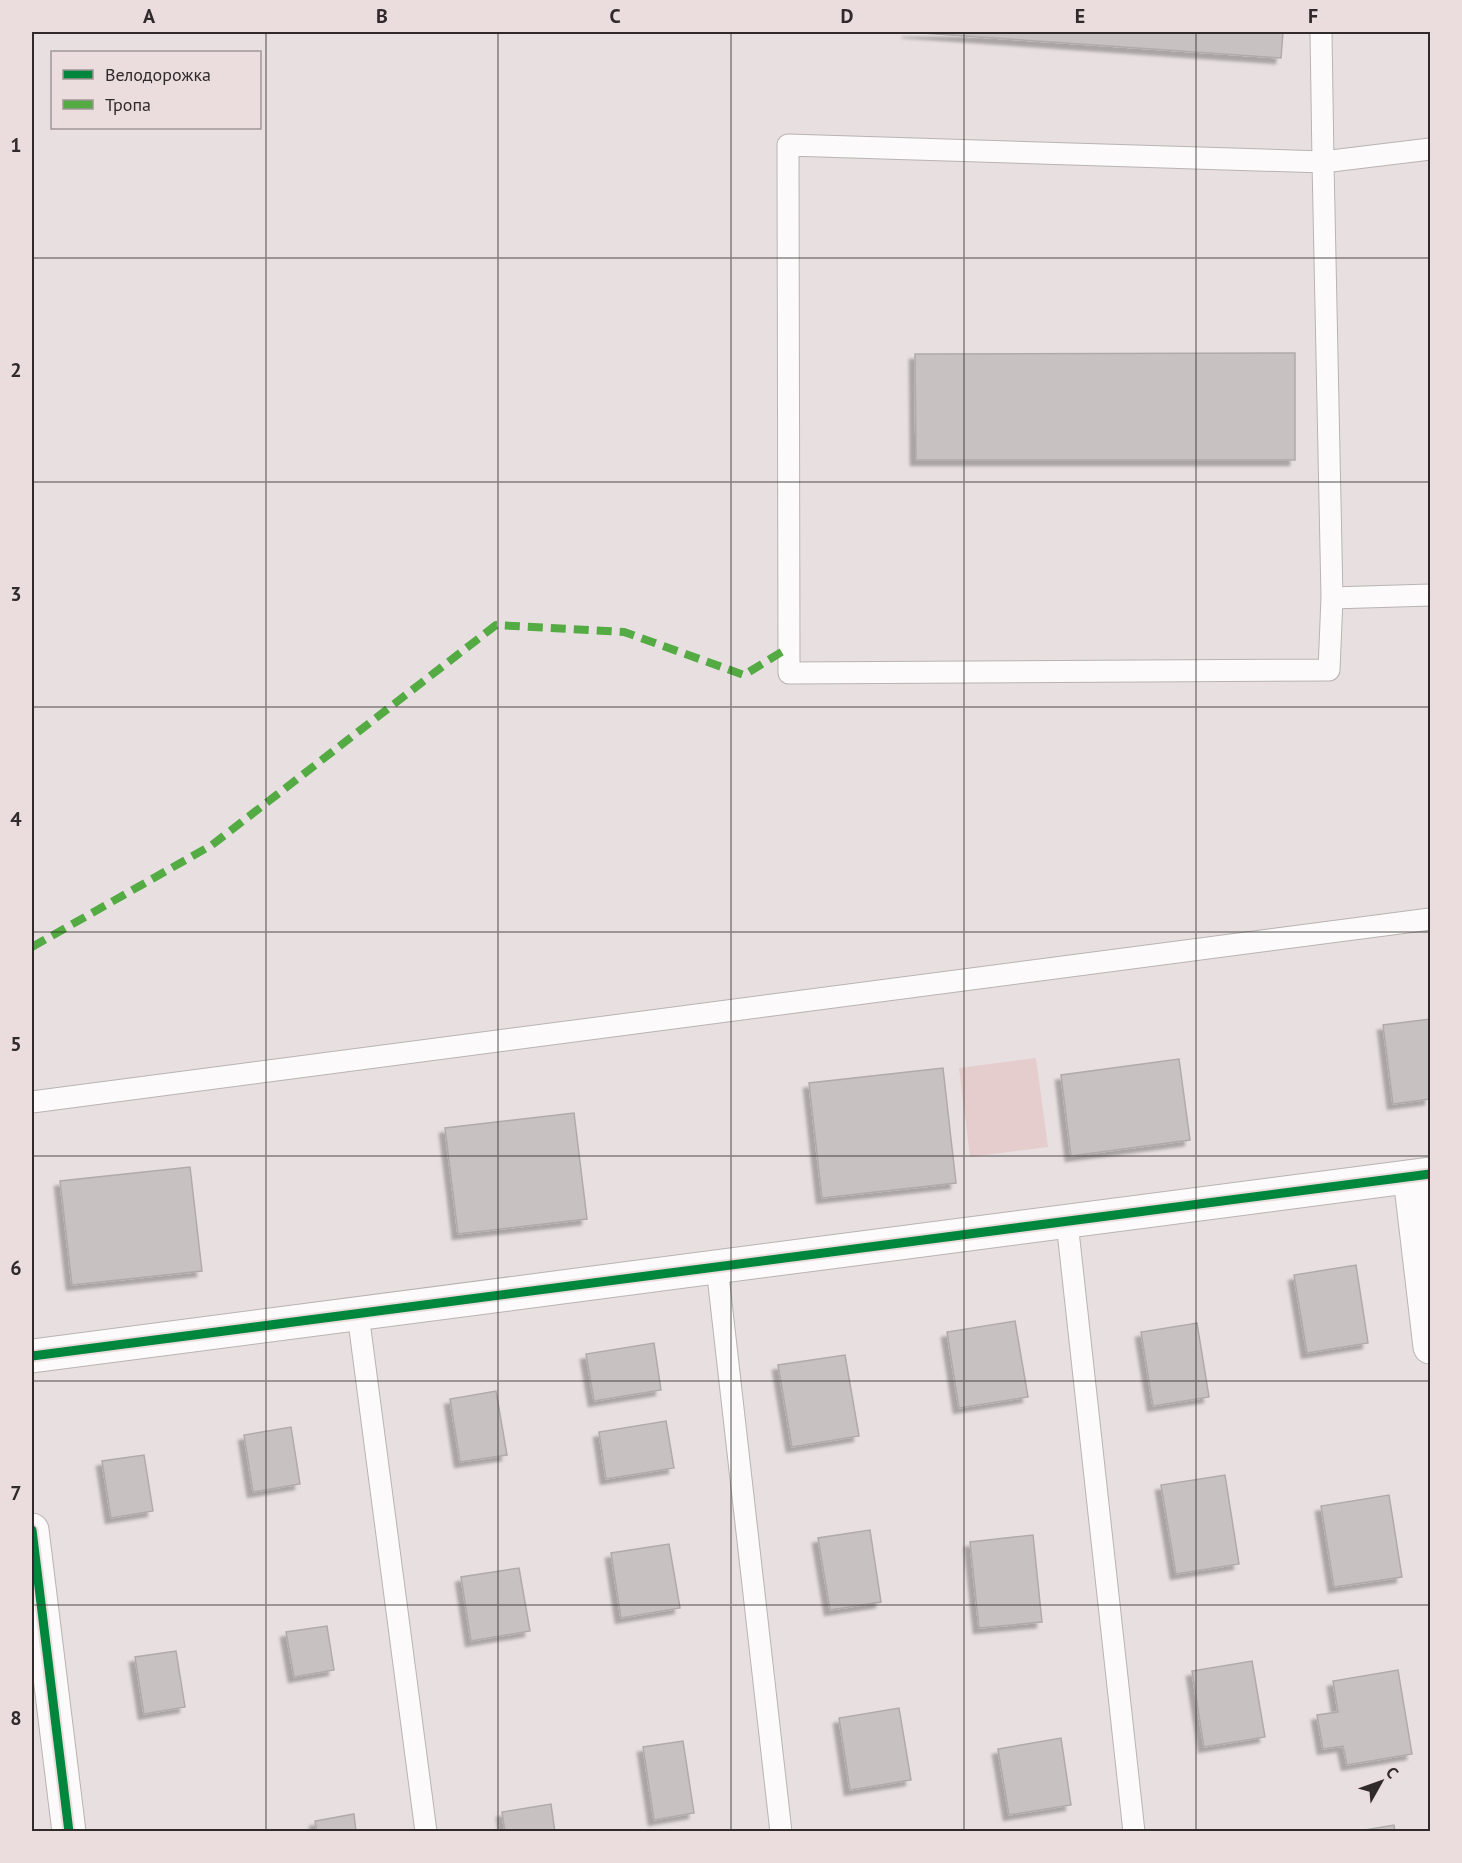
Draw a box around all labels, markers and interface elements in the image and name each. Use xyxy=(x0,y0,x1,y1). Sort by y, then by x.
text: A xyxy=(143,3,156,29)
text: B xyxy=(376,3,388,29)
text: C xyxy=(609,3,621,29)
text: D xyxy=(841,3,854,29)
text: E xyxy=(1075,3,1085,29)
text: F xyxy=(1308,3,1318,29)
legend xyxy=(51,51,261,129)
text: Велодорожка xyxy=(105,63,211,86)
text: Тропа xyxy=(105,93,151,116)
text: 1 xyxy=(10,132,22,158)
text: 2 xyxy=(10,357,22,383)
text: 3 xyxy=(10,581,22,607)
text: 4 xyxy=(10,806,22,832)
text: 5 xyxy=(10,1031,22,1057)
text: 6 xyxy=(10,1255,22,1281)
text: 7 xyxy=(10,1480,22,1506)
text: 8 xyxy=(10,1705,22,1731)
north arrow xyxy=(1351,1752,1411,1812)
text: С xyxy=(1382,1763,1403,1782)

